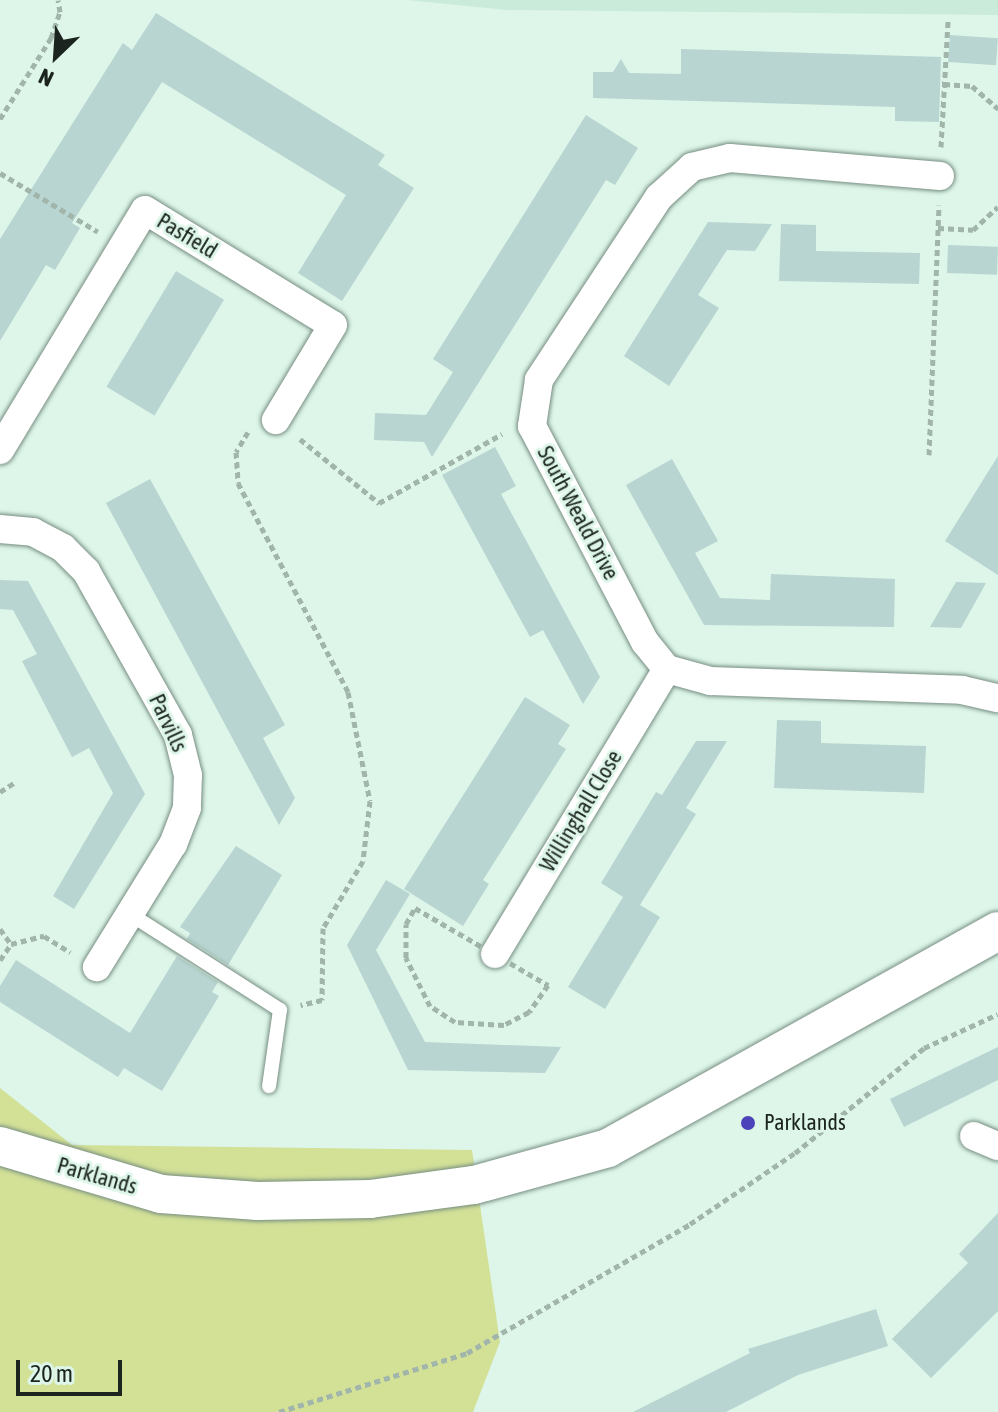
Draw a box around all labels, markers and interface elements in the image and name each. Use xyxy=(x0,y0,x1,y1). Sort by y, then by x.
north arrow xyxy=(16,16,96,96)
text: N xyxy=(34,63,57,92)
street label: Pasfield xyxy=(152,208,222,264)
street label: South Weald Drive xyxy=(532,442,624,584)
street label: Parvills xyxy=(143,690,193,756)
street label: Willinghall Close xyxy=(534,745,628,877)
place label: Parklands xyxy=(764,1110,846,1136)
marker: Parklands xyxy=(739,1114,757,1132)
street label: Parklands xyxy=(54,1152,140,1200)
scale bar xyxy=(20,1344,126,1394)
text: 20 m xyxy=(30,1360,73,1387)

